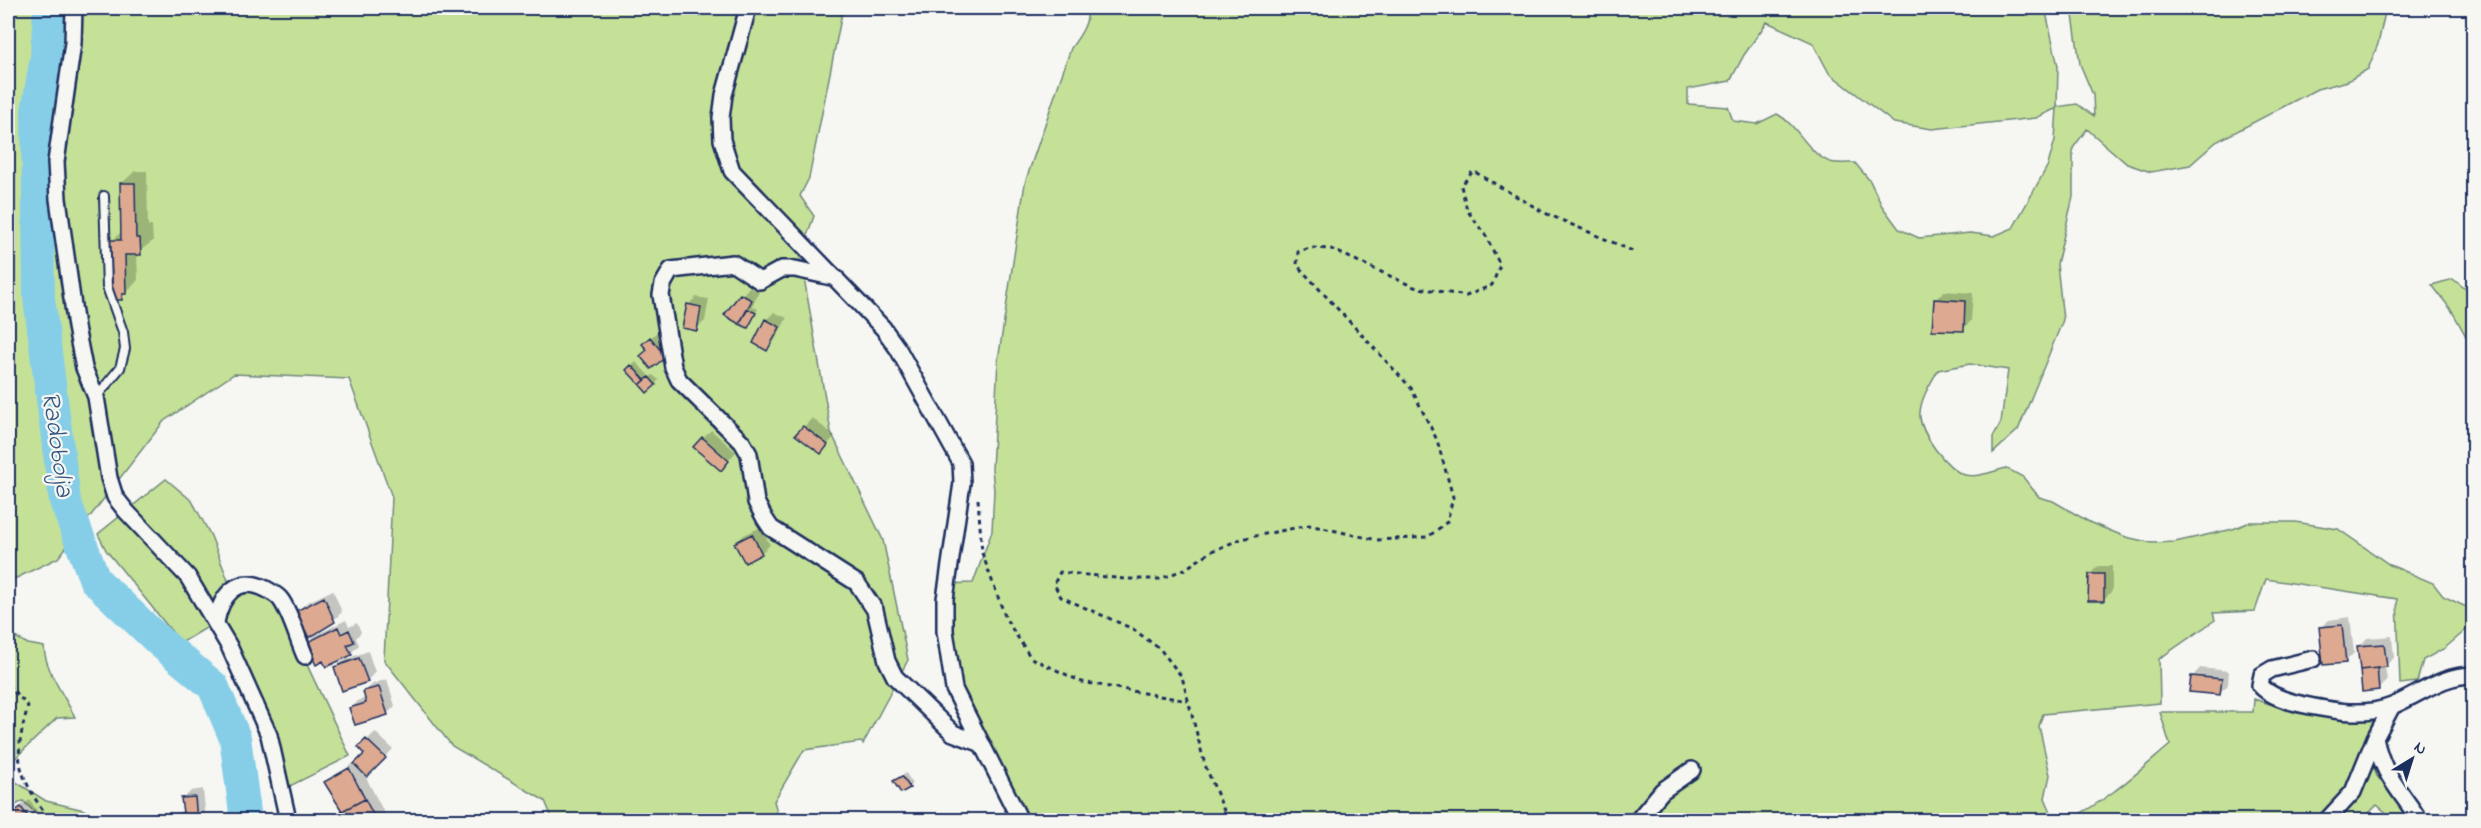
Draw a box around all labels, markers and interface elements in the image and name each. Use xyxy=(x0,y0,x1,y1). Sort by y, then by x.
water label: Radobolja xyxy=(30,389,82,500)
north arrow xyxy=(2382,729,2442,789)
text: N xyxy=(2408,736,2432,762)

